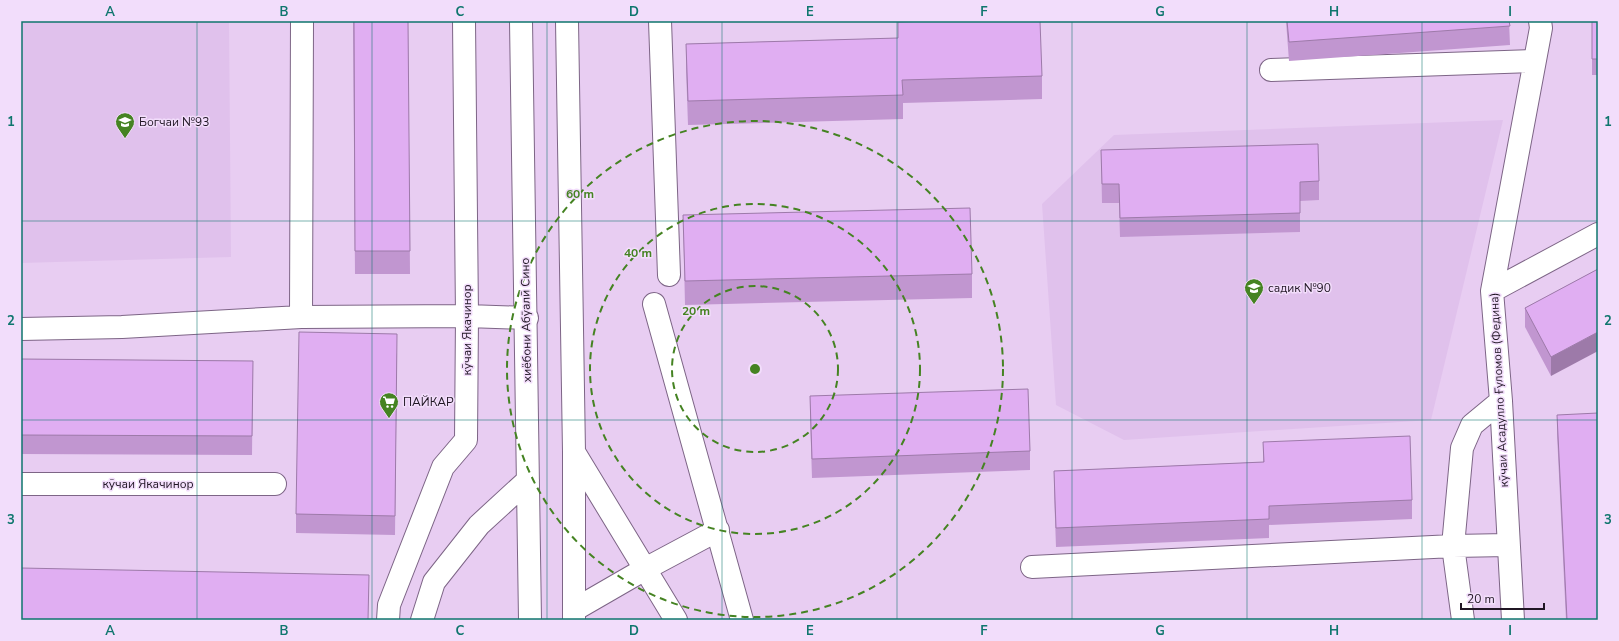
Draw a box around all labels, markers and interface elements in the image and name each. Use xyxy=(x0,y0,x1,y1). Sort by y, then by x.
text: A xyxy=(105,3,115,21)
text: B xyxy=(280,3,289,21)
text: C xyxy=(456,3,465,21)
text: D xyxy=(629,3,639,21)
text: E xyxy=(806,3,814,21)
text: F xyxy=(980,3,988,21)
text: G xyxy=(1155,3,1165,21)
text: H xyxy=(1329,3,1339,21)
text: I xyxy=(1508,3,1512,21)
school or university icon: Богчаи №93 xyxy=(114,111,136,139)
text: 1 xyxy=(7,113,15,131)
text: 1 xyxy=(1604,113,1612,131)
place label: Богчаи №93 xyxy=(139,114,209,130)
text: 60 m xyxy=(566,186,594,202)
text: 40 m xyxy=(624,245,652,261)
street label: хиёбони Абӯалӣ Сино xyxy=(517,257,535,382)
school or university icon: садик №90 xyxy=(1243,277,1265,305)
place label: садик №90 xyxy=(1268,280,1331,296)
street label: кӯчаи Якачинор xyxy=(459,284,475,376)
street label: кӯчаи Асадулло Ғуломов (Федина) xyxy=(1486,292,1512,488)
text: 20 m xyxy=(682,303,710,319)
text: 2 xyxy=(7,312,15,330)
text: 2 xyxy=(1604,312,1612,330)
centre of rings xyxy=(748,362,762,376)
supermarket icon: ПАЙКАР xyxy=(378,391,400,419)
place label: ПАЙКАР xyxy=(403,394,454,410)
street label: кӯчаи Якачинор xyxy=(102,476,194,492)
text: 3 xyxy=(7,511,15,529)
text: 3 xyxy=(1604,511,1612,529)
scale bar xyxy=(1461,585,1544,611)
text: 20 m xyxy=(1467,591,1495,607)
text: A xyxy=(105,622,115,640)
text: B xyxy=(280,622,289,640)
text: C xyxy=(456,622,465,640)
text: D xyxy=(629,622,639,640)
text: E xyxy=(806,622,814,640)
text: F xyxy=(980,622,988,640)
text: G xyxy=(1155,622,1165,640)
text: H xyxy=(1329,622,1339,640)
text: I xyxy=(1508,622,1512,640)

